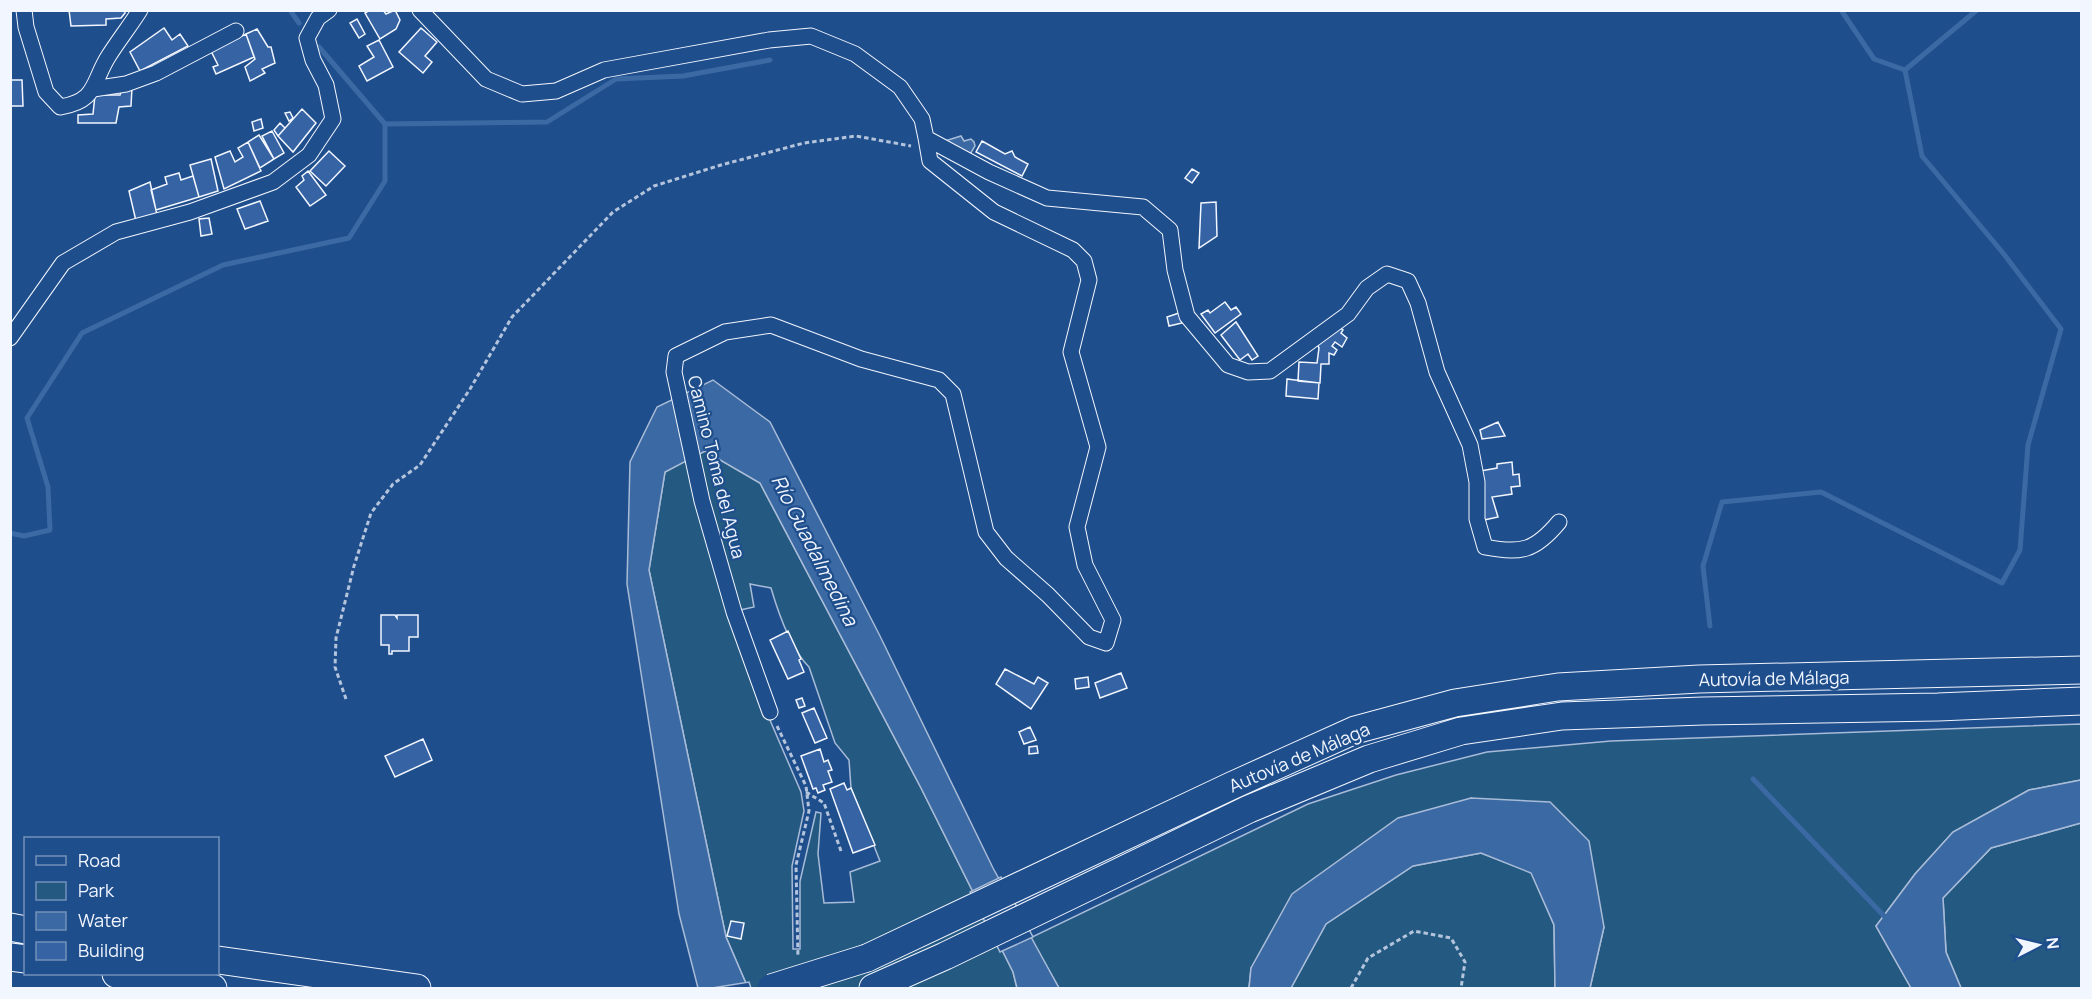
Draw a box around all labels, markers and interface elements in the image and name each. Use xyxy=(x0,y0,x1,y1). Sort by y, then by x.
street label: Camino Toma del Agua xyxy=(683,373,751,561)
water label: Río Guadalmedina xyxy=(765,470,865,631)
street label: Autovía de Málaga xyxy=(1698,665,1850,691)
street label: Autovía de Málaga xyxy=(1225,716,1373,798)
legend xyxy=(24,837,219,975)
text: Road xyxy=(78,848,121,872)
text: Park xyxy=(78,878,115,902)
text: Water xyxy=(78,908,128,932)
north arrow xyxy=(2008,915,2068,975)
text: N xyxy=(2041,936,2065,950)
text: Building xyxy=(78,938,144,962)

